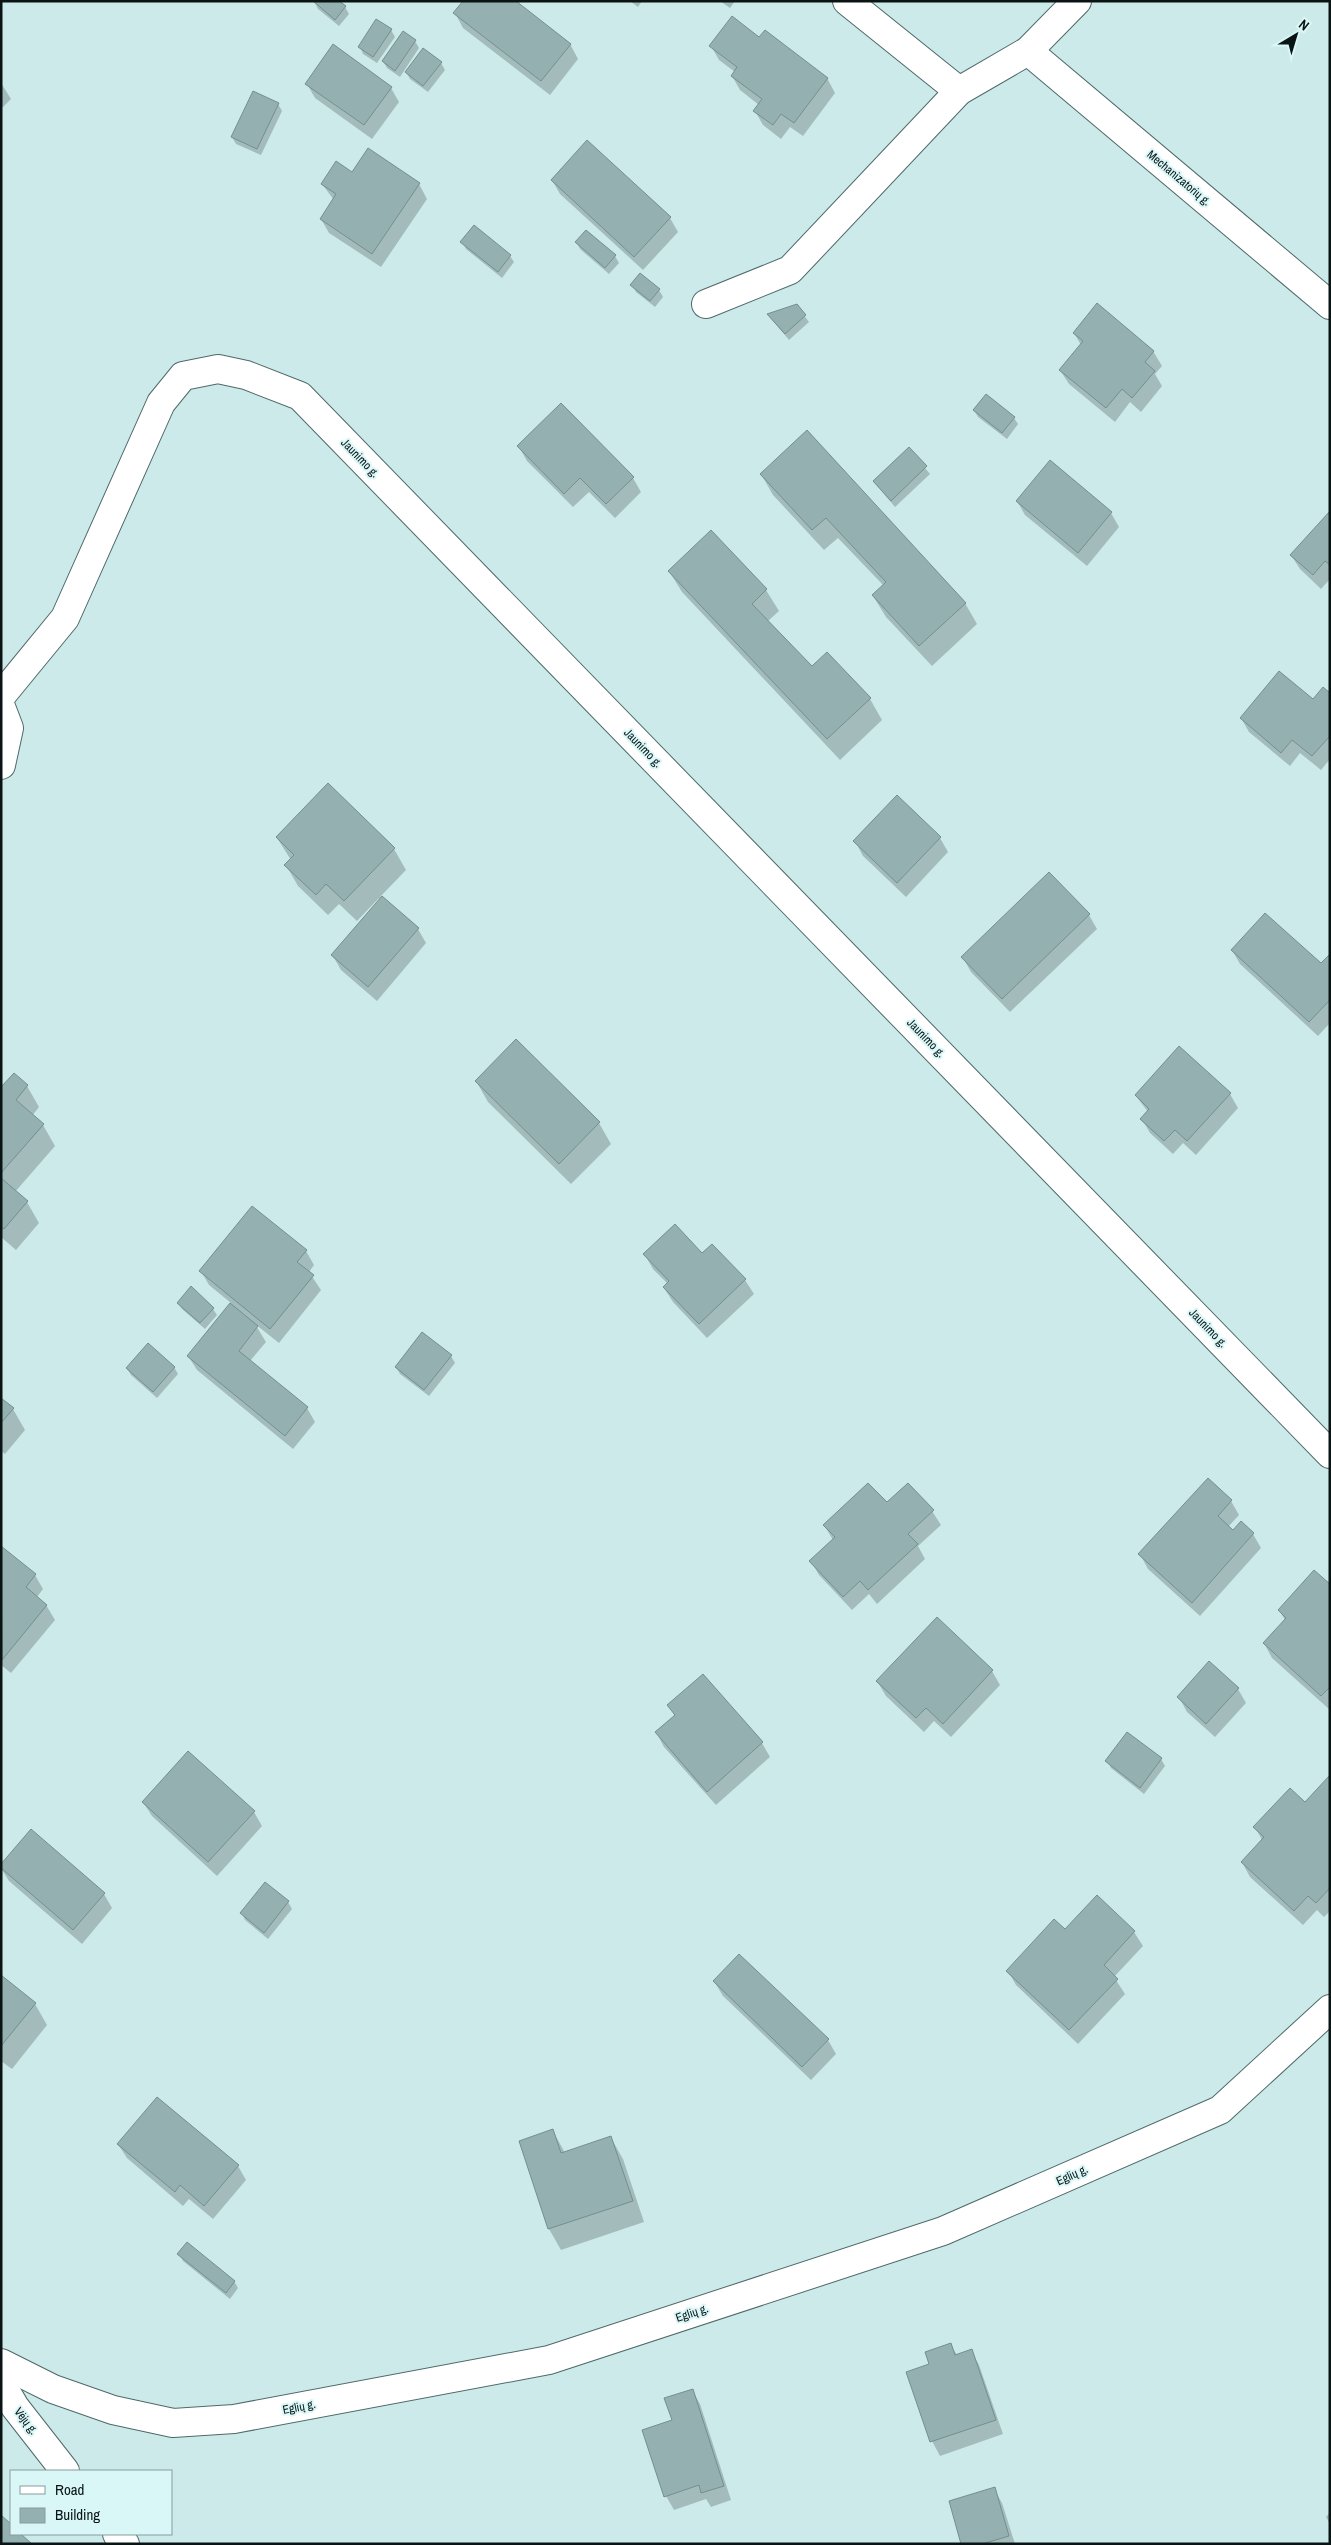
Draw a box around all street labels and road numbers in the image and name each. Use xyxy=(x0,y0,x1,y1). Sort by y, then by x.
street label: Mechanizatorių g. xyxy=(1144,147,1214,209)
street label: Jaunimo g. xyxy=(337,435,383,481)
street label: Jaunimo g. xyxy=(620,725,666,771)
street label: Jaunimo g. xyxy=(903,1015,949,1061)
street label: Jaunimo g. xyxy=(1185,1305,1231,1351)
street label: Eglių g. xyxy=(1054,2161,1090,2189)
street label: Eglių g. xyxy=(674,2300,710,2326)
street label: Eglių g. xyxy=(281,2396,317,2418)
street label: Vėjų g. xyxy=(11,2404,41,2438)

